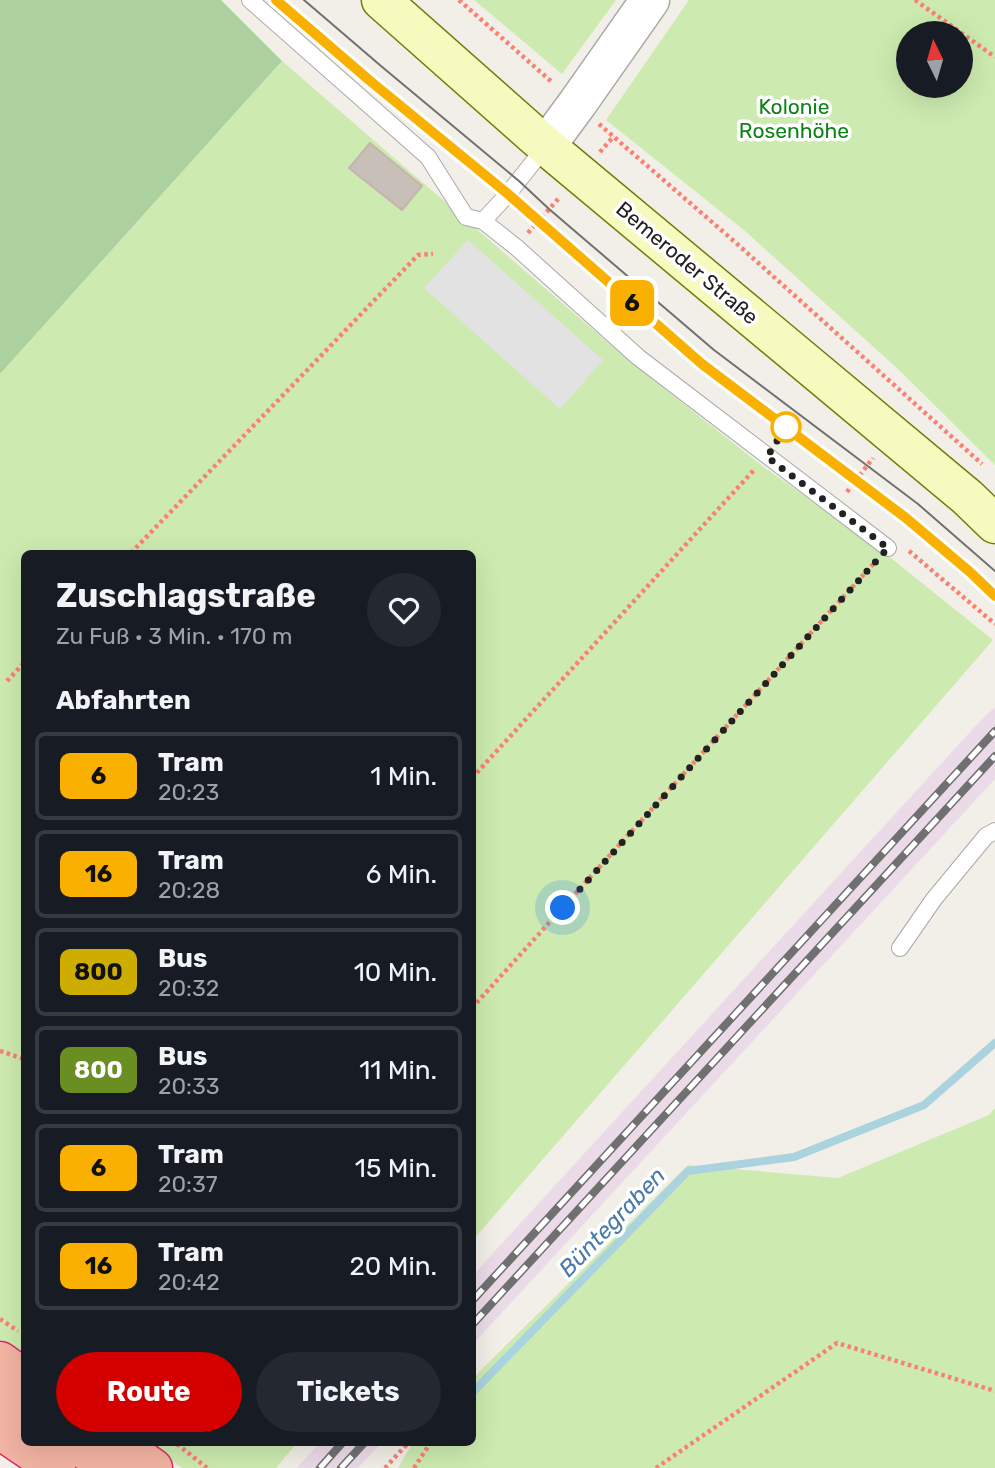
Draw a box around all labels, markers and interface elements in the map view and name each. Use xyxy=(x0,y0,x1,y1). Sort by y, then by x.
north arrow xyxy=(896,21,973,98)
map controls xyxy=(896,21,973,98)
park label: Kolonie Rosenhöhe xyxy=(739,94,849,143)
street label: Bemeroder Straße xyxy=(611,196,763,329)
line badge: 6 xyxy=(609,280,655,326)
text: 6 xyxy=(624,289,640,317)
unlabelled marker xyxy=(771,412,801,442)
button: heart xyxy=(367,573,441,647)
text: Zuschlagstraße xyxy=(56,576,316,615)
text: Zu Fuß · 3 Min. · 170 m xyxy=(56,622,293,650)
text: Abfahrten xyxy=(56,685,191,716)
text: Tram xyxy=(158,747,224,778)
text: 1 Min. xyxy=(370,761,437,792)
text: 6 xyxy=(91,762,106,790)
text: 20:23 xyxy=(158,778,219,806)
text: Tram xyxy=(158,845,224,876)
text: 6 Min. xyxy=(366,859,437,890)
text: 16 xyxy=(85,860,112,888)
text: 20:28 xyxy=(158,876,220,904)
your location xyxy=(545,890,580,925)
text: Bus xyxy=(158,943,207,974)
text: 10 Min. xyxy=(354,957,437,988)
text: 800 xyxy=(74,958,123,986)
text: 20:32 xyxy=(158,974,219,1002)
text: Bus xyxy=(158,1041,207,1072)
text: 11 Min. xyxy=(359,1055,437,1086)
text: 800 xyxy=(74,1056,123,1084)
text: 20:33 xyxy=(158,1072,220,1100)
text: Tram xyxy=(158,1139,224,1170)
text: 15 Min. xyxy=(355,1153,437,1184)
text: 6 xyxy=(91,1154,106,1182)
water label: Büntegraben xyxy=(553,1162,671,1282)
text: 20:37 xyxy=(158,1170,218,1198)
text: Tram xyxy=(158,1237,224,1268)
text: 20 Min. xyxy=(350,1251,437,1282)
text: 16 xyxy=(85,1252,112,1280)
text: 20:42 xyxy=(158,1268,220,1296)
button: Route xyxy=(56,1352,242,1432)
button: Tickets xyxy=(256,1352,441,1432)

